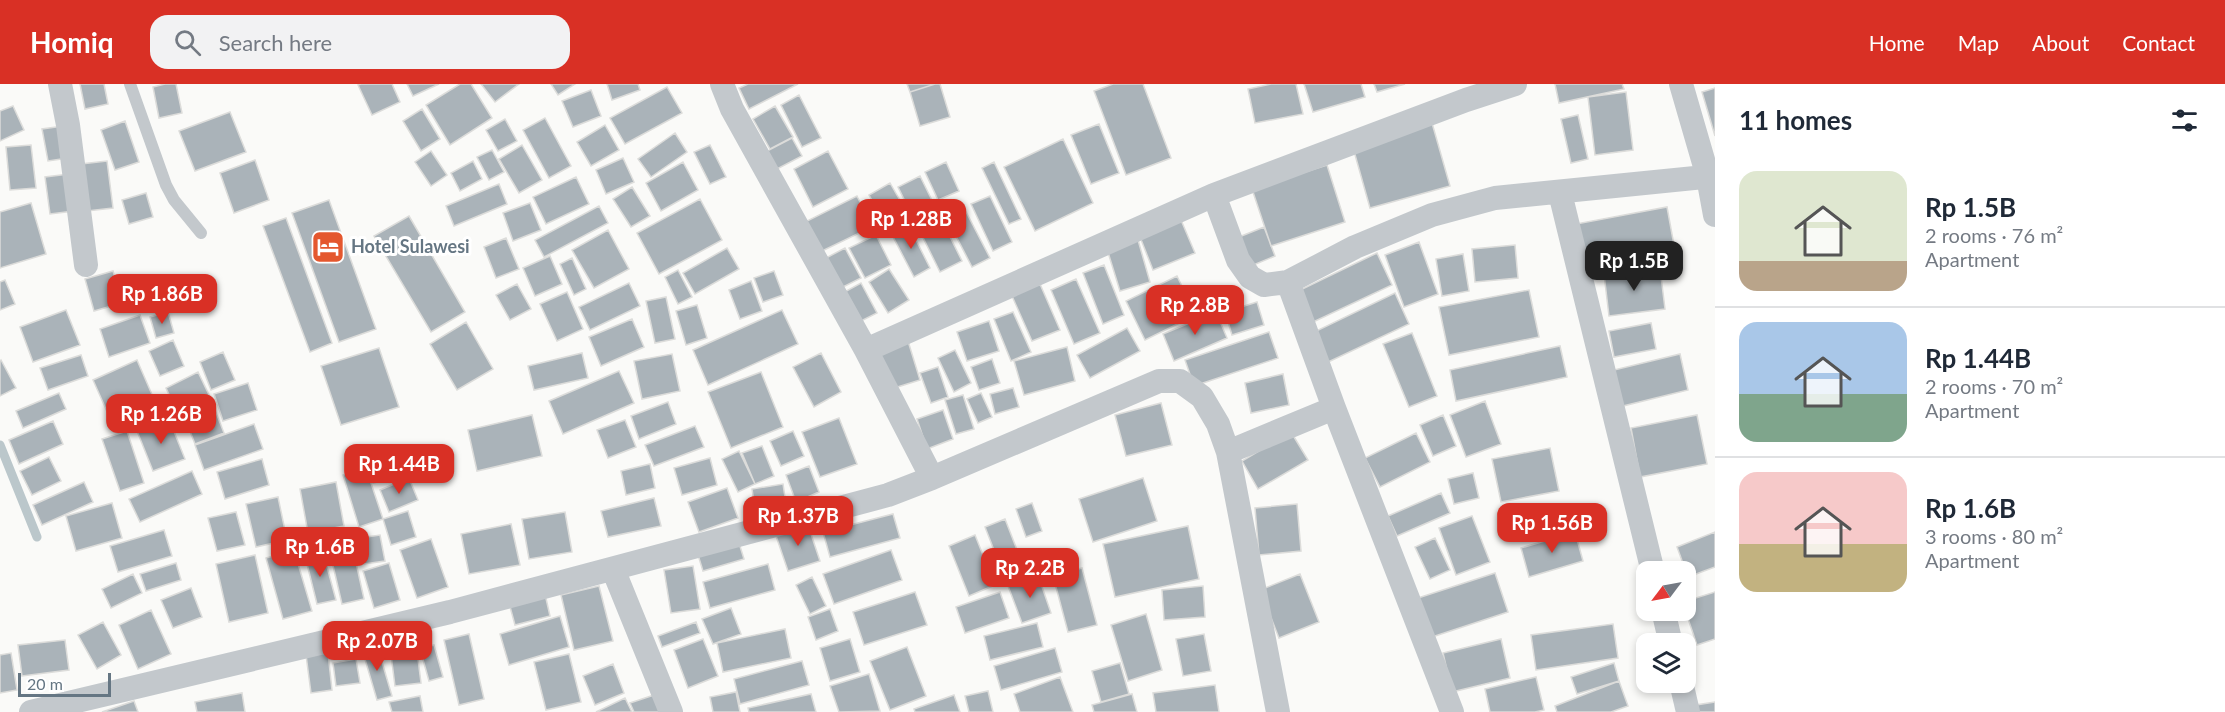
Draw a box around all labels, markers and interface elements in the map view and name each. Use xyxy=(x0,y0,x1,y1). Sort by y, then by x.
search box xyxy=(150,15,570,69)
text: Homiq xyxy=(30,25,114,59)
icon: search xyxy=(171,26,204,59)
text: Search here xyxy=(219,29,332,56)
text: Home xyxy=(1869,30,1925,55)
text: Map xyxy=(1958,30,1999,55)
text: About xyxy=(2032,30,2089,55)
text: Contact xyxy=(2122,30,2195,55)
text: 11 homes xyxy=(1739,104,1852,136)
icon: filters xyxy=(2168,104,2201,137)
text: Rp 1.5B xyxy=(1925,191,2016,223)
icon: home xyxy=(1787,195,1859,267)
pin: Rp 1.28B xyxy=(849,199,973,250)
text: Rp 1.28B xyxy=(870,206,952,230)
text: 2 rooms · 76 m² xyxy=(1925,223,2063,247)
hotel icon: Hotel Sulawesi xyxy=(310,229,346,265)
place label: Hotel Sulawesi xyxy=(351,235,470,257)
pin: Rp 1.5B xyxy=(1579,241,1689,292)
text: Apartment xyxy=(1925,247,2019,271)
text: Rp 1.5B xyxy=(1599,248,1669,272)
pin: Rp 1.86B xyxy=(100,274,224,325)
text: Rp 1.86B xyxy=(121,281,203,305)
pin: Rp 2.8B xyxy=(1140,285,1250,336)
text: Rp 2.8B xyxy=(1160,292,1230,316)
text: Rp 1.44B xyxy=(1925,342,2031,374)
icon: home xyxy=(1787,346,1859,418)
text: 2 rooms · 70 m² xyxy=(1925,374,2063,398)
pin: Rp 1.26B xyxy=(99,394,223,445)
text: Apartment xyxy=(1925,398,2019,422)
text: Rp 1.26B xyxy=(120,401,202,425)
pin: Rp 1.44B xyxy=(337,444,461,495)
text: Rp 1.44B xyxy=(358,451,440,475)
text: Rp 1.6B xyxy=(1925,492,2016,524)
pin: Rp 1.37B xyxy=(736,496,860,547)
icon: home xyxy=(1787,496,1859,568)
text: Rp 1.37B xyxy=(757,503,839,527)
pin: Rp 1.56B xyxy=(1490,503,1614,554)
text: Rp 1.56B xyxy=(1511,510,1593,534)
text: 3 rooms · 80 m² xyxy=(1925,524,2063,548)
pin: Rp 1.6B xyxy=(265,527,375,578)
text: Rp 1.6B xyxy=(285,534,355,558)
pin: Rp 2.2B xyxy=(975,548,1085,599)
text: Apartment xyxy=(1925,548,2019,572)
text: Rp 2.2B xyxy=(995,555,1065,579)
north arrow xyxy=(1636,561,1696,621)
map controls xyxy=(1636,561,1696,693)
pin: Rp 2.07B xyxy=(315,621,439,672)
text: Rp 2.07B xyxy=(336,628,418,652)
button: layers xyxy=(1636,633,1696,693)
scale bar xyxy=(18,670,111,698)
text: 20 m xyxy=(27,674,63,693)

